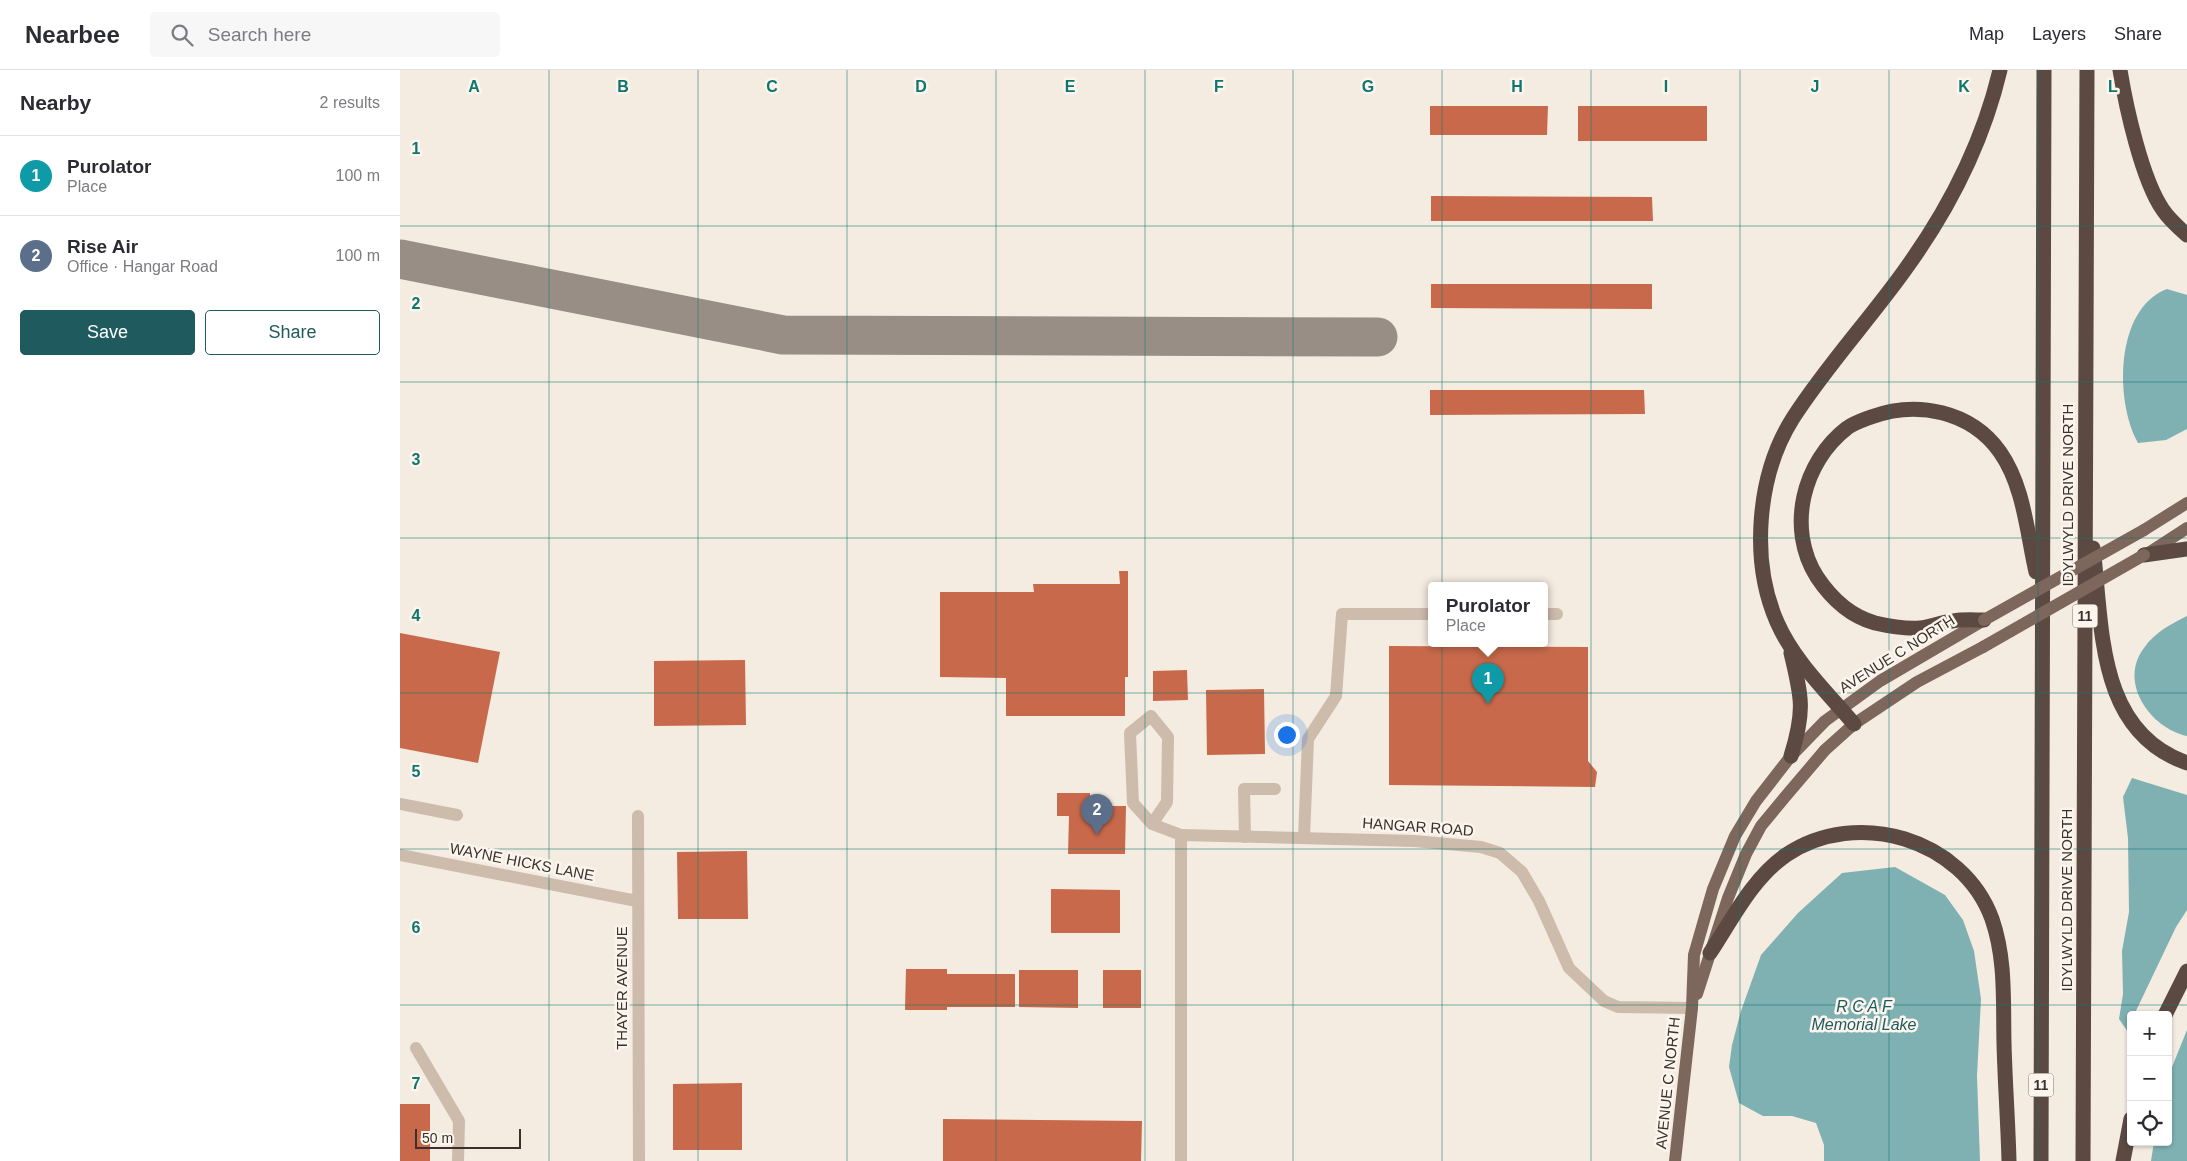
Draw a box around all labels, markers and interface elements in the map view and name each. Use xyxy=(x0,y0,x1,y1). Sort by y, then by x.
search box xyxy=(150,12,500,57)
text: Nearbee xyxy=(25,21,120,48)
icon: search xyxy=(168,21,196,49)
text: Search here xyxy=(208,24,311,45)
text: Map xyxy=(1969,24,2004,44)
text: Layers xyxy=(2032,24,2086,44)
text: Share xyxy=(2114,24,2162,44)
text: A xyxy=(468,78,480,95)
text: B xyxy=(617,78,629,95)
text: C xyxy=(766,78,778,95)
text: D xyxy=(915,78,927,95)
text: E xyxy=(1065,78,1076,95)
text: F xyxy=(1214,78,1224,95)
text: G xyxy=(1362,78,1374,95)
text: H xyxy=(1511,78,1523,95)
text: I xyxy=(1664,78,1668,95)
text: J xyxy=(1811,78,1819,95)
text: K xyxy=(1958,78,1970,95)
text: L xyxy=(2108,78,2118,95)
text: Nearby xyxy=(20,91,91,114)
text: 2 results xyxy=(320,94,380,111)
text: 1 xyxy=(412,140,421,157)
text: Purolator xyxy=(67,156,151,177)
text: 1 xyxy=(32,167,40,184)
text: 100 m xyxy=(336,167,380,184)
text: Place xyxy=(67,178,107,195)
text: Rise Air xyxy=(67,236,138,257)
text: 2 xyxy=(32,247,40,264)
text: 100 m xyxy=(336,247,380,264)
text: Office · Hangar Road xyxy=(67,258,218,275)
text: 2 xyxy=(412,295,421,312)
button: Save xyxy=(20,310,195,355)
button: Share xyxy=(205,310,380,355)
street label: IDYLWYLD DRIVE NORTH xyxy=(2059,404,2076,586)
text: 3 xyxy=(412,451,421,468)
popup xyxy=(1428,582,1548,647)
text: Purolator xyxy=(1446,595,1530,616)
road number: 11 xyxy=(2072,604,2098,628)
text: 4 xyxy=(412,607,421,624)
street label: AVENUE C NORTH xyxy=(1836,611,1958,696)
text: Place xyxy=(1446,617,1486,634)
pin: 1 xyxy=(1472,663,1504,704)
your location xyxy=(1274,722,1300,748)
text: 5 xyxy=(412,763,421,780)
pin: 2 xyxy=(1081,794,1113,835)
street label: IDYLWYLD DRIVE NORTH xyxy=(2058,809,2075,991)
street label: HANGAR ROAD xyxy=(1362,814,1474,839)
street label: WAYNE HICKS LANE xyxy=(448,839,596,884)
text: 6 xyxy=(412,919,421,936)
street label: THAYER AVENUE xyxy=(613,926,630,1050)
water label: R C A F Memorial Lake xyxy=(1812,998,1917,1033)
map controls xyxy=(2127,1011,2172,1146)
button: + xyxy=(2127,1011,2172,1056)
street label: AVENUE C NORTH xyxy=(1652,1016,1683,1150)
button: − xyxy=(2127,1056,2172,1101)
road number: 11 xyxy=(2028,1074,2054,1096)
text: 7 xyxy=(412,1075,421,1092)
button: locate xyxy=(2127,1101,2172,1146)
scale bar xyxy=(415,1126,521,1149)
text: 50 m xyxy=(422,1130,453,1146)

